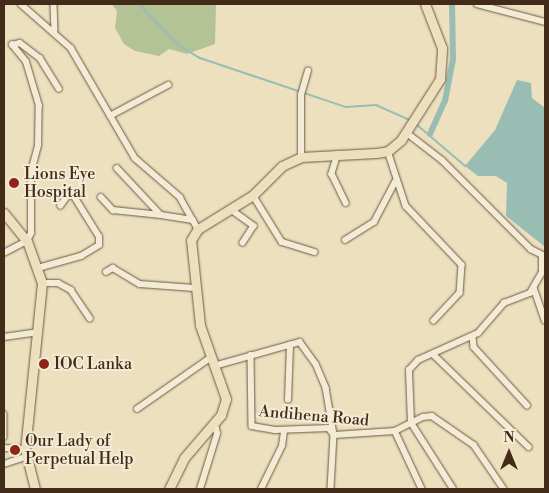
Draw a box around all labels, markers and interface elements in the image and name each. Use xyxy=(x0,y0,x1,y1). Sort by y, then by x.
place label: Lions Eye Hospital xyxy=(24,164,95,202)
marker: Lions Eye Hospital xyxy=(8,177,20,189)
place label: IOC Lanka xyxy=(54,354,132,374)
marker: IOC Lanka xyxy=(38,358,50,370)
street label: Andihena Road xyxy=(258,402,370,430)
north arrow xyxy=(484,428,534,478)
text: N xyxy=(503,429,515,447)
place label: Our Lady of Perpetual Help xyxy=(25,431,133,469)
marker: Our Lady of Perpetual Help xyxy=(9,444,21,456)

